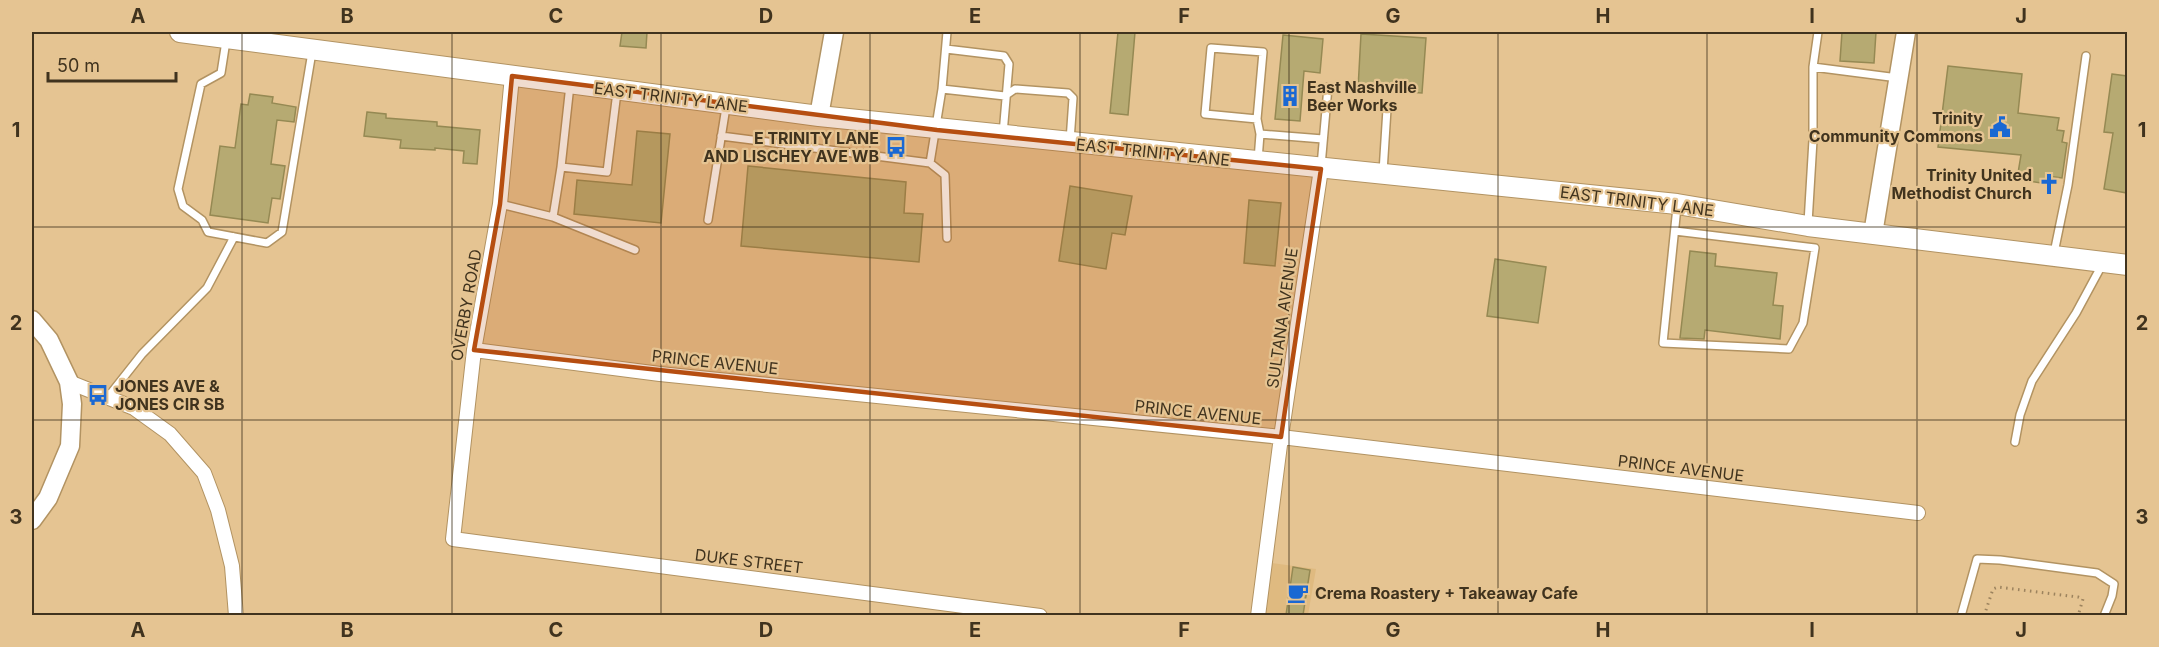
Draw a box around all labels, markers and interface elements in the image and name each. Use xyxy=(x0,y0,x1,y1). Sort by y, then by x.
text: A xyxy=(131,4,146,28)
text: B xyxy=(340,4,354,28)
text: C xyxy=(549,4,563,28)
text: D xyxy=(759,4,773,28)
text: E xyxy=(969,4,981,28)
text: F xyxy=(1178,4,1190,28)
text: G xyxy=(1385,4,1401,28)
text: H xyxy=(1596,4,1610,28)
text: I xyxy=(1809,4,1815,28)
text: J xyxy=(2015,4,2027,28)
scale bar xyxy=(48,45,176,83)
text: 50 m xyxy=(57,55,100,76)
place label: East Nashville Beer Works xyxy=(1307,77,1417,115)
street label: EAST TRINITY LANE xyxy=(593,78,749,116)
building icon: East Nashville Beer Works xyxy=(1278,84,1302,108)
place label: Trinity Community Commons xyxy=(1809,108,1983,146)
public building icon: Trinity Community Commons xyxy=(1988,115,2012,139)
text: 1 xyxy=(12,118,20,142)
text: 1 xyxy=(2138,118,2146,142)
place label: E TRINITY LANE AND LISCHEY AVE WB xyxy=(703,128,879,166)
street label: EAST TRINITY LANE xyxy=(1075,134,1231,170)
bus stop icon: E TRINITY LANE AND LISCHEY AVE WB xyxy=(884,135,908,159)
place label: Trinity United Methodist Church xyxy=(1892,165,2032,203)
church icon: Trinity United Methodist Church xyxy=(2037,172,2061,196)
street label: EAST TRINITY LANE xyxy=(1559,182,1715,220)
street label: SULTANA AVENUE xyxy=(1262,247,1302,389)
street label: OVERBY ROAD xyxy=(446,248,486,362)
text: 2 xyxy=(10,311,22,335)
text: 2 xyxy=(2136,311,2148,335)
street label: PRINCE AVENUE xyxy=(651,345,779,379)
place label: JONES AVE & JONES CIR SB xyxy=(115,376,225,414)
bus stop icon: JONES AVE & JONES CIR SB xyxy=(86,383,110,407)
street label: PRINCE AVENUE xyxy=(1134,395,1262,429)
street label: PRINCE AVENUE xyxy=(1617,450,1745,486)
text: 3 xyxy=(10,505,22,529)
text: 3 xyxy=(2136,505,2148,529)
street label: DUKE STREET xyxy=(694,544,804,578)
cafe icon: Crema Roastery + Takeaway Cafe xyxy=(1286,581,1310,605)
place label: Crema Roastery + Takeaway Cafe xyxy=(1315,583,1578,603)
text: A xyxy=(131,618,146,642)
text: B xyxy=(340,618,354,642)
text: C xyxy=(549,618,563,642)
text: D xyxy=(759,618,773,642)
text: E xyxy=(969,618,981,642)
text: F xyxy=(1178,618,1190,642)
text: G xyxy=(1385,618,1401,642)
text: H xyxy=(1596,618,1610,642)
text: I xyxy=(1809,618,1815,642)
text: J xyxy=(2015,618,2027,642)

